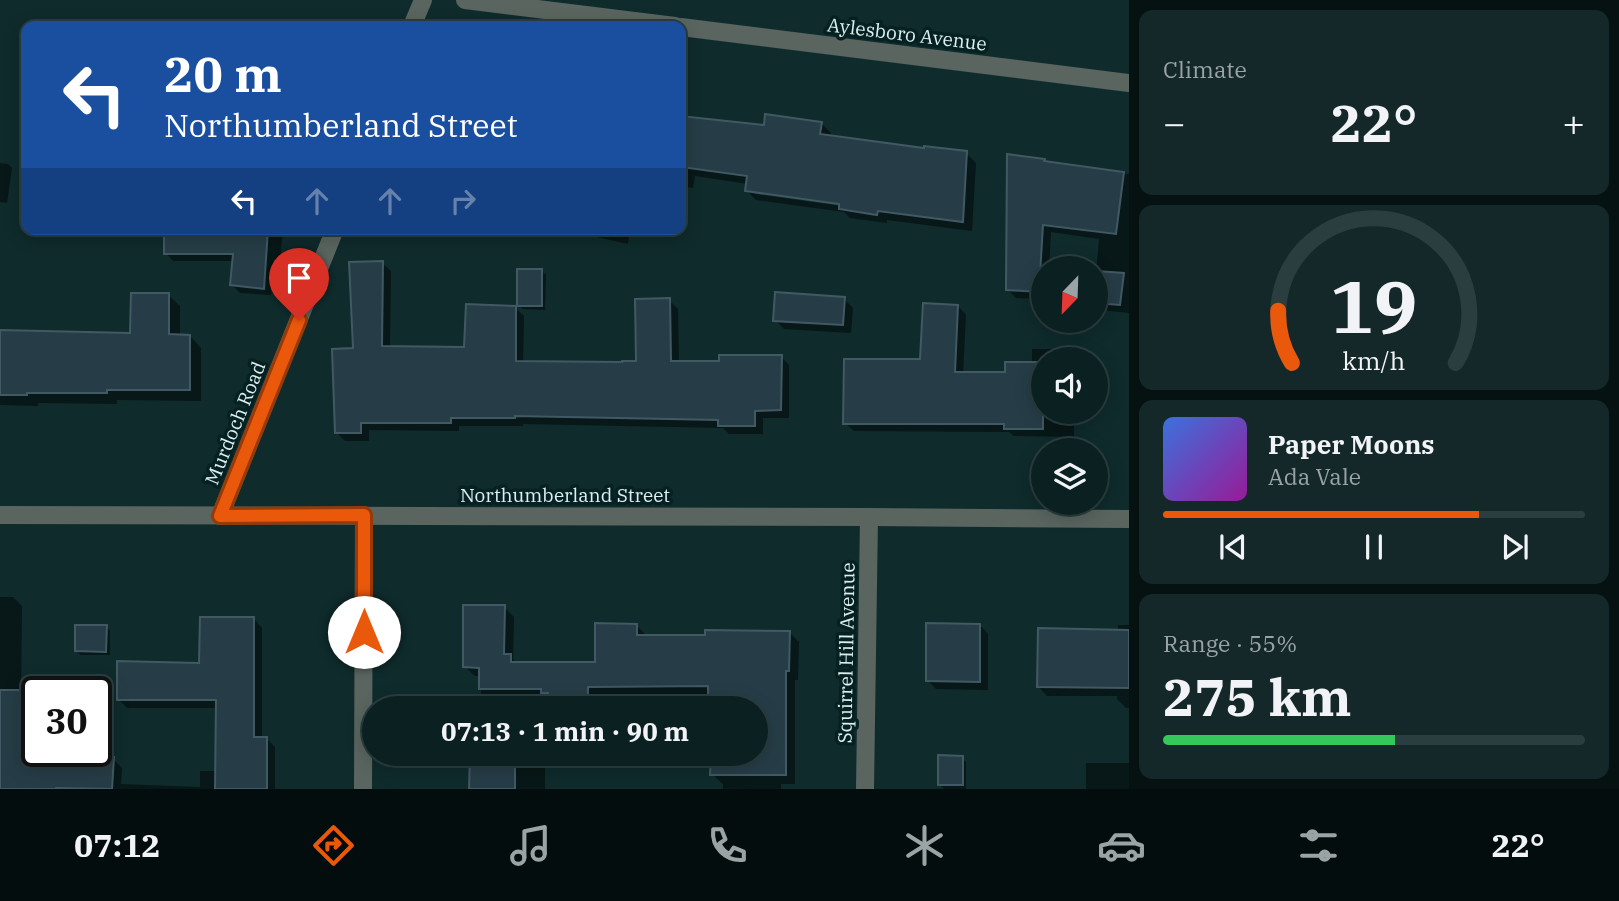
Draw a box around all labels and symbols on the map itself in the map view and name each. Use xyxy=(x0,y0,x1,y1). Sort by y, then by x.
street label: Aylesboro Avenue xyxy=(826,12,988,56)
pin xyxy=(269,248,329,320)
north arrow xyxy=(1031,256,1108,332)
street label: Murdoch Road xyxy=(199,358,271,488)
street label: Northumberland Street xyxy=(460,483,670,507)
street label: Squirrel Hill Avenue xyxy=(832,562,860,744)
position arrow xyxy=(327,595,401,669)
speed limit sign: 30 xyxy=(21,676,112,767)

